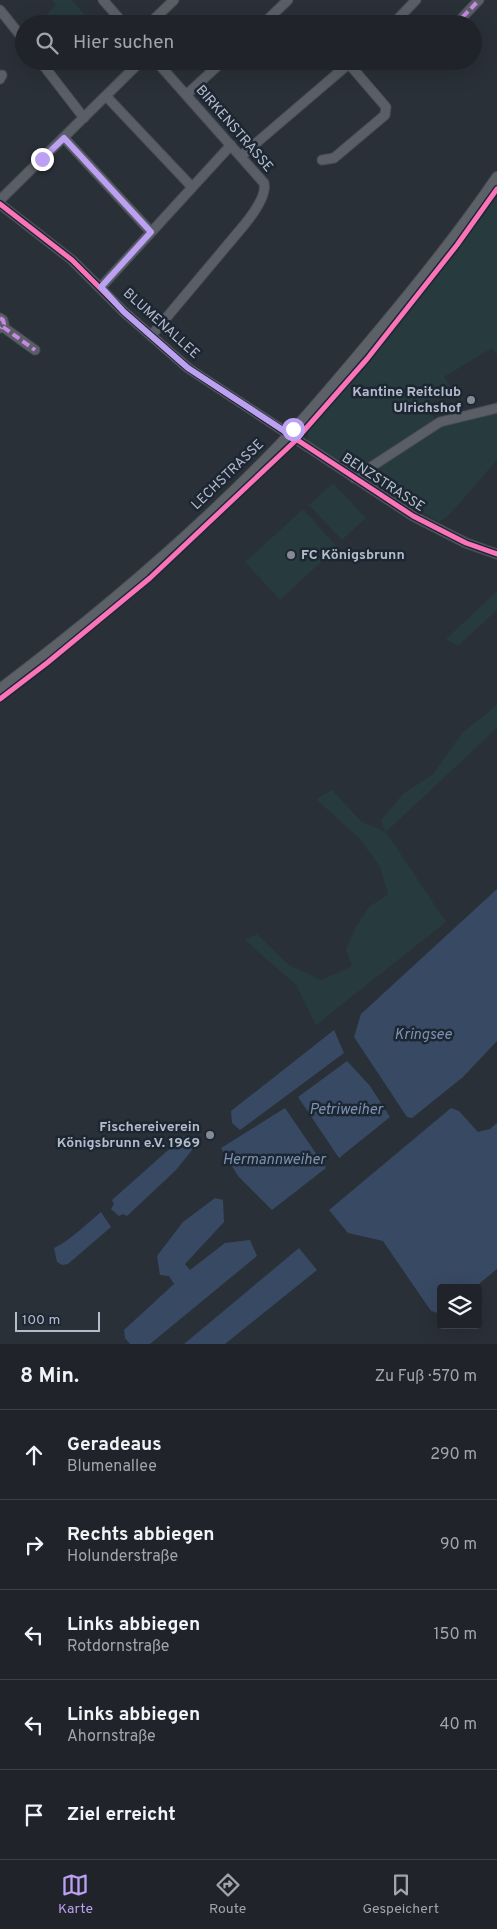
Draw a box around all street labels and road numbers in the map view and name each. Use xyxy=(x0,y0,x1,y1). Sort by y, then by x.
street label: BIRKENSTRASSE xyxy=(192,82,276,176)
street label: BLUMENALLEE xyxy=(119,285,203,363)
street label: LECHSTRASSE xyxy=(188,436,268,514)
street label: BENZSTRASSE xyxy=(338,450,428,516)

